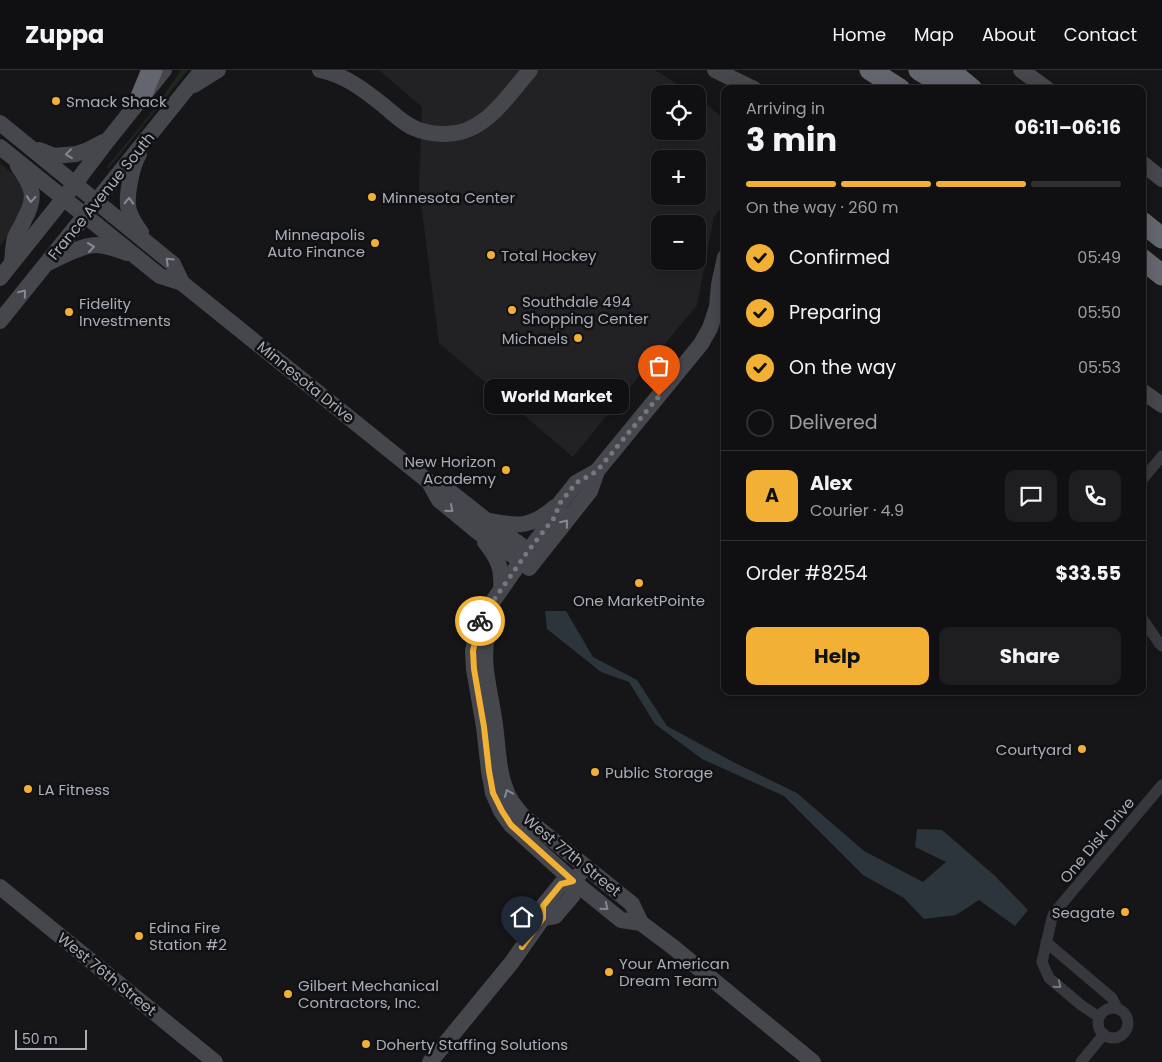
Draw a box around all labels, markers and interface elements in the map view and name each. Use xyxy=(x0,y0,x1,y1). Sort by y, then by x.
text: Zuppa xyxy=(25,18,104,51)
text: Home xyxy=(832,22,886,47)
text: Map xyxy=(914,22,954,47)
text: About xyxy=(982,22,1036,47)
text: Contact xyxy=(1064,22,1137,47)
map controls xyxy=(651,85,706,270)
button: locate xyxy=(651,85,706,140)
place label: Smack Shack xyxy=(66,91,167,112)
marker: Smack Shack xyxy=(50,95,62,107)
text: Arriving in xyxy=(746,97,825,120)
text: 06:11–06:16 xyxy=(1014,114,1121,141)
text: 3 min xyxy=(746,117,837,162)
street label: France Avenue South xyxy=(43,128,159,264)
one-way arrow xyxy=(64,148,72,159)
button: + xyxy=(651,150,706,205)
place label: Minnesota Center xyxy=(382,187,515,208)
marker: Minnesota Center xyxy=(366,191,378,203)
one-way arrow xyxy=(26,195,37,203)
text: On the way · 260 m xyxy=(746,196,898,219)
one-way arrow xyxy=(124,197,134,205)
button: − xyxy=(651,215,706,270)
place label: Minneapolis Auto Finance xyxy=(267,224,365,262)
marker: Minneapolis Auto Finance xyxy=(369,237,381,249)
one-way arrow xyxy=(87,243,96,253)
icon: check xyxy=(746,244,774,272)
text: Confirmed xyxy=(789,244,890,271)
place label: Total Hockey xyxy=(501,245,597,266)
text: 05:49 xyxy=(1077,246,1121,269)
marker: Total Hockey xyxy=(485,249,497,261)
one-way arrow xyxy=(166,258,175,267)
one-way arrow xyxy=(18,289,27,298)
place label: Southdale 494 Shopping Center xyxy=(522,291,649,329)
place label: Fidelity Investments xyxy=(79,293,171,331)
icon: check xyxy=(746,299,774,327)
text: Preparing xyxy=(789,299,881,326)
text: 05:50 xyxy=(1077,301,1121,324)
marker: Southdale 494 Shopping Center xyxy=(506,304,518,316)
marker: Fidelity Investments xyxy=(63,306,75,318)
place label: Michaels xyxy=(502,328,568,349)
marker: Michaels xyxy=(572,332,584,344)
street label: Minnesota Drive xyxy=(253,336,359,428)
pin xyxy=(638,345,680,396)
icon: bag xyxy=(645,352,673,380)
icon: check xyxy=(746,354,774,382)
text: On the way xyxy=(789,354,896,381)
text: 05:53 xyxy=(1078,356,1121,379)
callout: World Market xyxy=(484,378,629,414)
text: World Market xyxy=(501,385,612,408)
text: Delivered xyxy=(789,409,878,436)
place label: New Horizon Academy xyxy=(405,451,497,489)
marker: New Horizon Academy xyxy=(500,464,512,476)
text: Alex xyxy=(810,470,852,497)
button: chat xyxy=(1005,470,1057,522)
button: phone xyxy=(1069,470,1121,522)
text: A xyxy=(765,482,779,509)
text: Courier · 4.9 xyxy=(810,499,904,522)
one-way arrow xyxy=(444,504,453,512)
one-way arrow xyxy=(559,520,567,529)
text: Order #8254 xyxy=(746,560,868,587)
text: $33.55 xyxy=(1055,560,1121,587)
marker: One MarketPointe xyxy=(633,577,645,589)
place label: One MarketPointe xyxy=(573,590,705,611)
courier xyxy=(455,596,505,646)
icon: bike xyxy=(466,607,494,635)
button: Help xyxy=(746,627,929,685)
button: Share xyxy=(939,627,1121,685)
place label: Courtyard xyxy=(996,739,1072,760)
marker: Courtyard xyxy=(1076,743,1088,755)
place label: Public Storage xyxy=(605,762,713,783)
marker: Public Storage xyxy=(589,766,601,778)
place label: LA Fitness xyxy=(38,779,110,800)
marker: LA Fitness xyxy=(22,783,34,795)
one-way arrow xyxy=(503,789,514,798)
street label: One Disk Drive xyxy=(1055,793,1139,887)
street label: West 77th Street xyxy=(519,809,625,901)
pin xyxy=(501,896,543,947)
one-way arrow xyxy=(599,901,608,909)
place label: Seagate xyxy=(1052,902,1115,923)
icon: home xyxy=(508,903,536,931)
marker: Seagate xyxy=(1119,906,1131,918)
place label: Edina Fire Station #2 xyxy=(149,917,227,955)
street label: West 76th Street xyxy=(53,927,161,1021)
marker: Edina Fire Station #2 xyxy=(133,930,145,942)
place label: Your American Dream Team xyxy=(619,953,730,991)
marker: Your American Dream Team xyxy=(603,966,615,978)
place label: Gilbert Mechanical Contractors, Inc. xyxy=(298,975,439,1013)
one-way arrow xyxy=(1052,979,1061,988)
marker: Gilbert Mechanical Contractors, Inc. xyxy=(282,988,294,1000)
scale bar xyxy=(15,1027,88,1050)
text: 50 m xyxy=(22,1029,58,1049)
place label: Doherty Staffing Solutions xyxy=(376,1034,568,1055)
marker: Doherty Staffing Solutions xyxy=(360,1038,372,1050)

